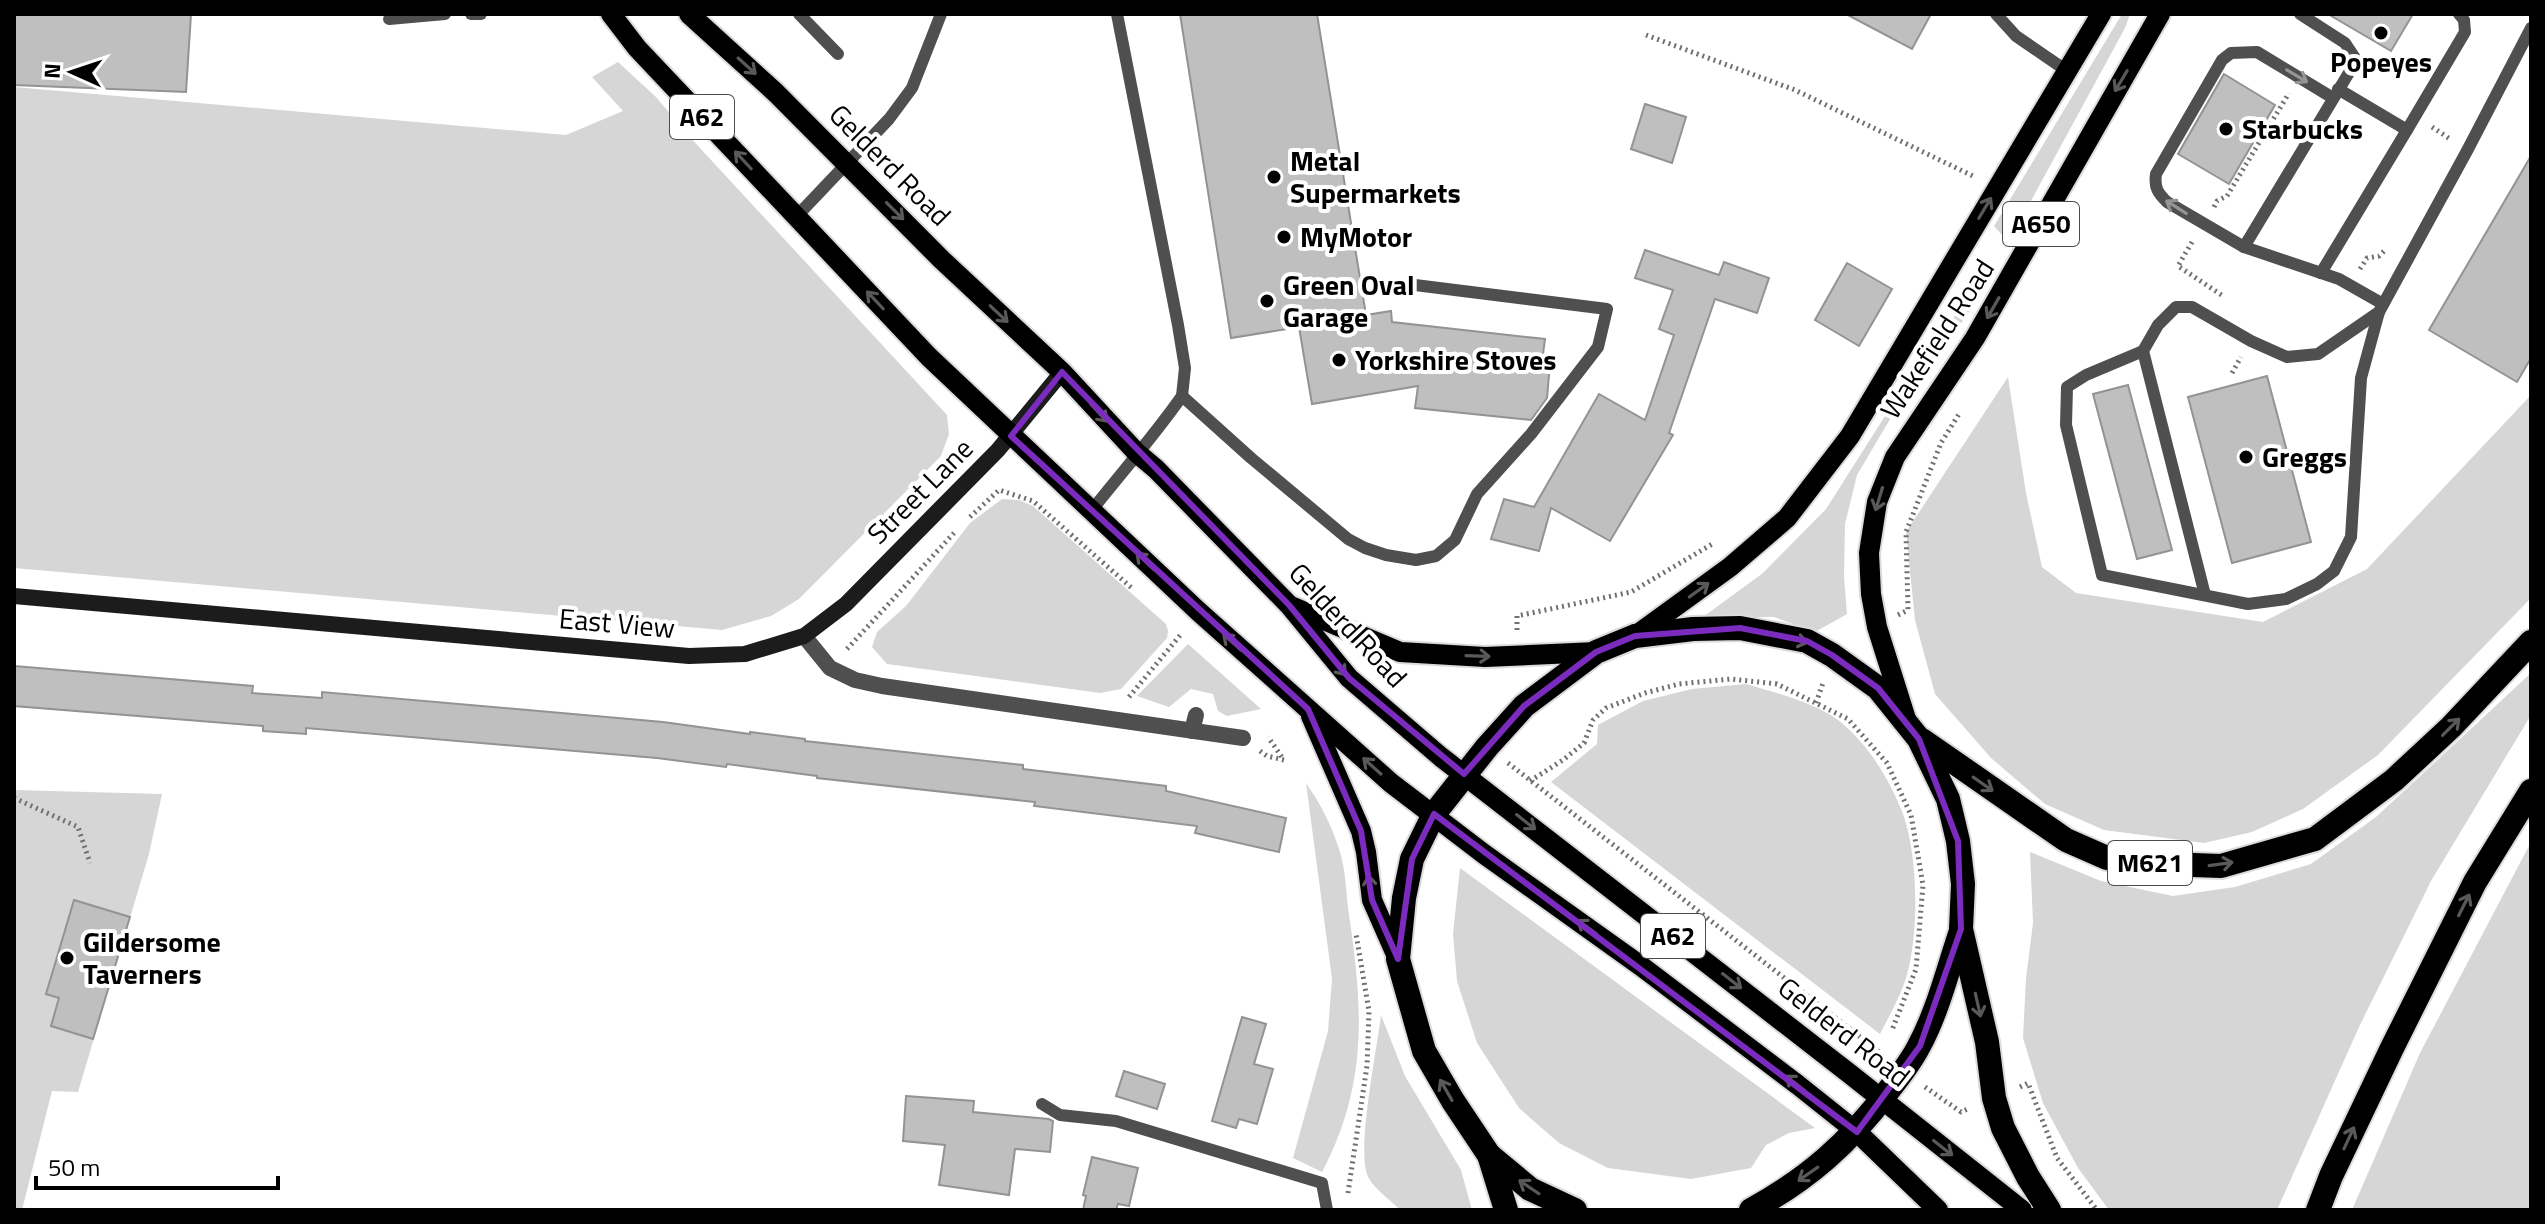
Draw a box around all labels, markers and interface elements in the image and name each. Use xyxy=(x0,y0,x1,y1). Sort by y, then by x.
marker: Popeyes xyxy=(2372,24,2390,42)
north arrow xyxy=(32,32,112,112)
place label: Popeyes xyxy=(2330,40,2432,83)
one-way arrow xyxy=(737,57,757,76)
text: N xyxy=(35,62,69,79)
one-way arrow xyxy=(2113,69,2129,92)
one-way arrow xyxy=(2285,69,2308,85)
street label: Gelderd Road xyxy=(819,94,961,236)
road number: A62 xyxy=(670,95,734,139)
place label: Starbucks xyxy=(2242,107,2363,150)
marker: Starbucks xyxy=(2217,120,2235,138)
place label: Metal Supermarkets xyxy=(1290,139,1461,214)
one-way arrow xyxy=(734,151,753,170)
marker: Metal Supermarkets xyxy=(1265,168,1283,186)
one-way arrow xyxy=(1977,197,1993,220)
one-way arrow xyxy=(2166,199,2188,216)
one-way arrow xyxy=(885,201,904,220)
road number: A650 xyxy=(2003,202,2079,246)
place label: MyMotor xyxy=(1300,215,1412,258)
marker: MyMotor xyxy=(1275,228,1293,246)
street label: Wakefield Road xyxy=(1869,250,2005,427)
place label: Green Oval Garage xyxy=(1283,263,1415,338)
one-way arrow xyxy=(867,291,885,311)
marker: Green Oval Garage xyxy=(1258,292,1276,310)
one-way arrow xyxy=(1985,295,2000,319)
one-way arrow xyxy=(989,304,1009,323)
place label: Yorkshire Stoves xyxy=(1355,338,1556,381)
marker: Yorkshire Stoves xyxy=(1330,351,1348,369)
one-way arrow xyxy=(1090,403,1109,423)
street label: Street Lane xyxy=(857,428,983,554)
place label: Greggs xyxy=(2262,435,2347,478)
marker: Greggs xyxy=(2237,448,2255,466)
one-way arrow xyxy=(1871,486,1886,511)
one-way arrow xyxy=(1135,551,1155,570)
street label: Gelderd Road xyxy=(1279,552,1418,697)
one-way arrow xyxy=(1687,582,1709,598)
street label: East View xyxy=(557,596,677,649)
one-way arrow xyxy=(1222,633,1242,651)
one-way arrow xyxy=(1782,633,1808,648)
one-way arrow xyxy=(1464,648,1491,664)
one-way arrow xyxy=(1329,655,1347,676)
one-way arrow xyxy=(2441,718,2460,737)
one-way arrow xyxy=(1363,758,1383,776)
one-way arrow xyxy=(1972,776,1994,792)
one-way arrow xyxy=(1515,814,1536,831)
road number: M621 xyxy=(2108,841,2192,885)
one-way arrow xyxy=(2208,856,2234,871)
one-way arrow xyxy=(1363,874,1378,901)
one-way arrow xyxy=(2456,894,2472,918)
road number: A62 xyxy=(1641,914,1705,958)
one-way arrow xyxy=(1577,919,1599,936)
place label: Gildersome Taverners xyxy=(83,920,221,995)
marker: Gildersome Taverners xyxy=(58,949,76,967)
street label: Gelderd Road xyxy=(1769,966,1920,1097)
one-way arrow xyxy=(1720,973,1742,990)
one-way arrow xyxy=(1971,992,1986,1017)
one-way arrow xyxy=(1785,1075,1807,1092)
one-way arrow xyxy=(1438,1079,1454,1102)
one-way arrow xyxy=(2342,1127,2357,1151)
one-way arrow xyxy=(1932,1139,1953,1157)
scale bar xyxy=(36,1140,278,1190)
text: 50 m xyxy=(48,1149,100,1185)
one-way arrow xyxy=(1797,1166,1819,1182)
one-way arrow xyxy=(1519,1179,1541,1195)

